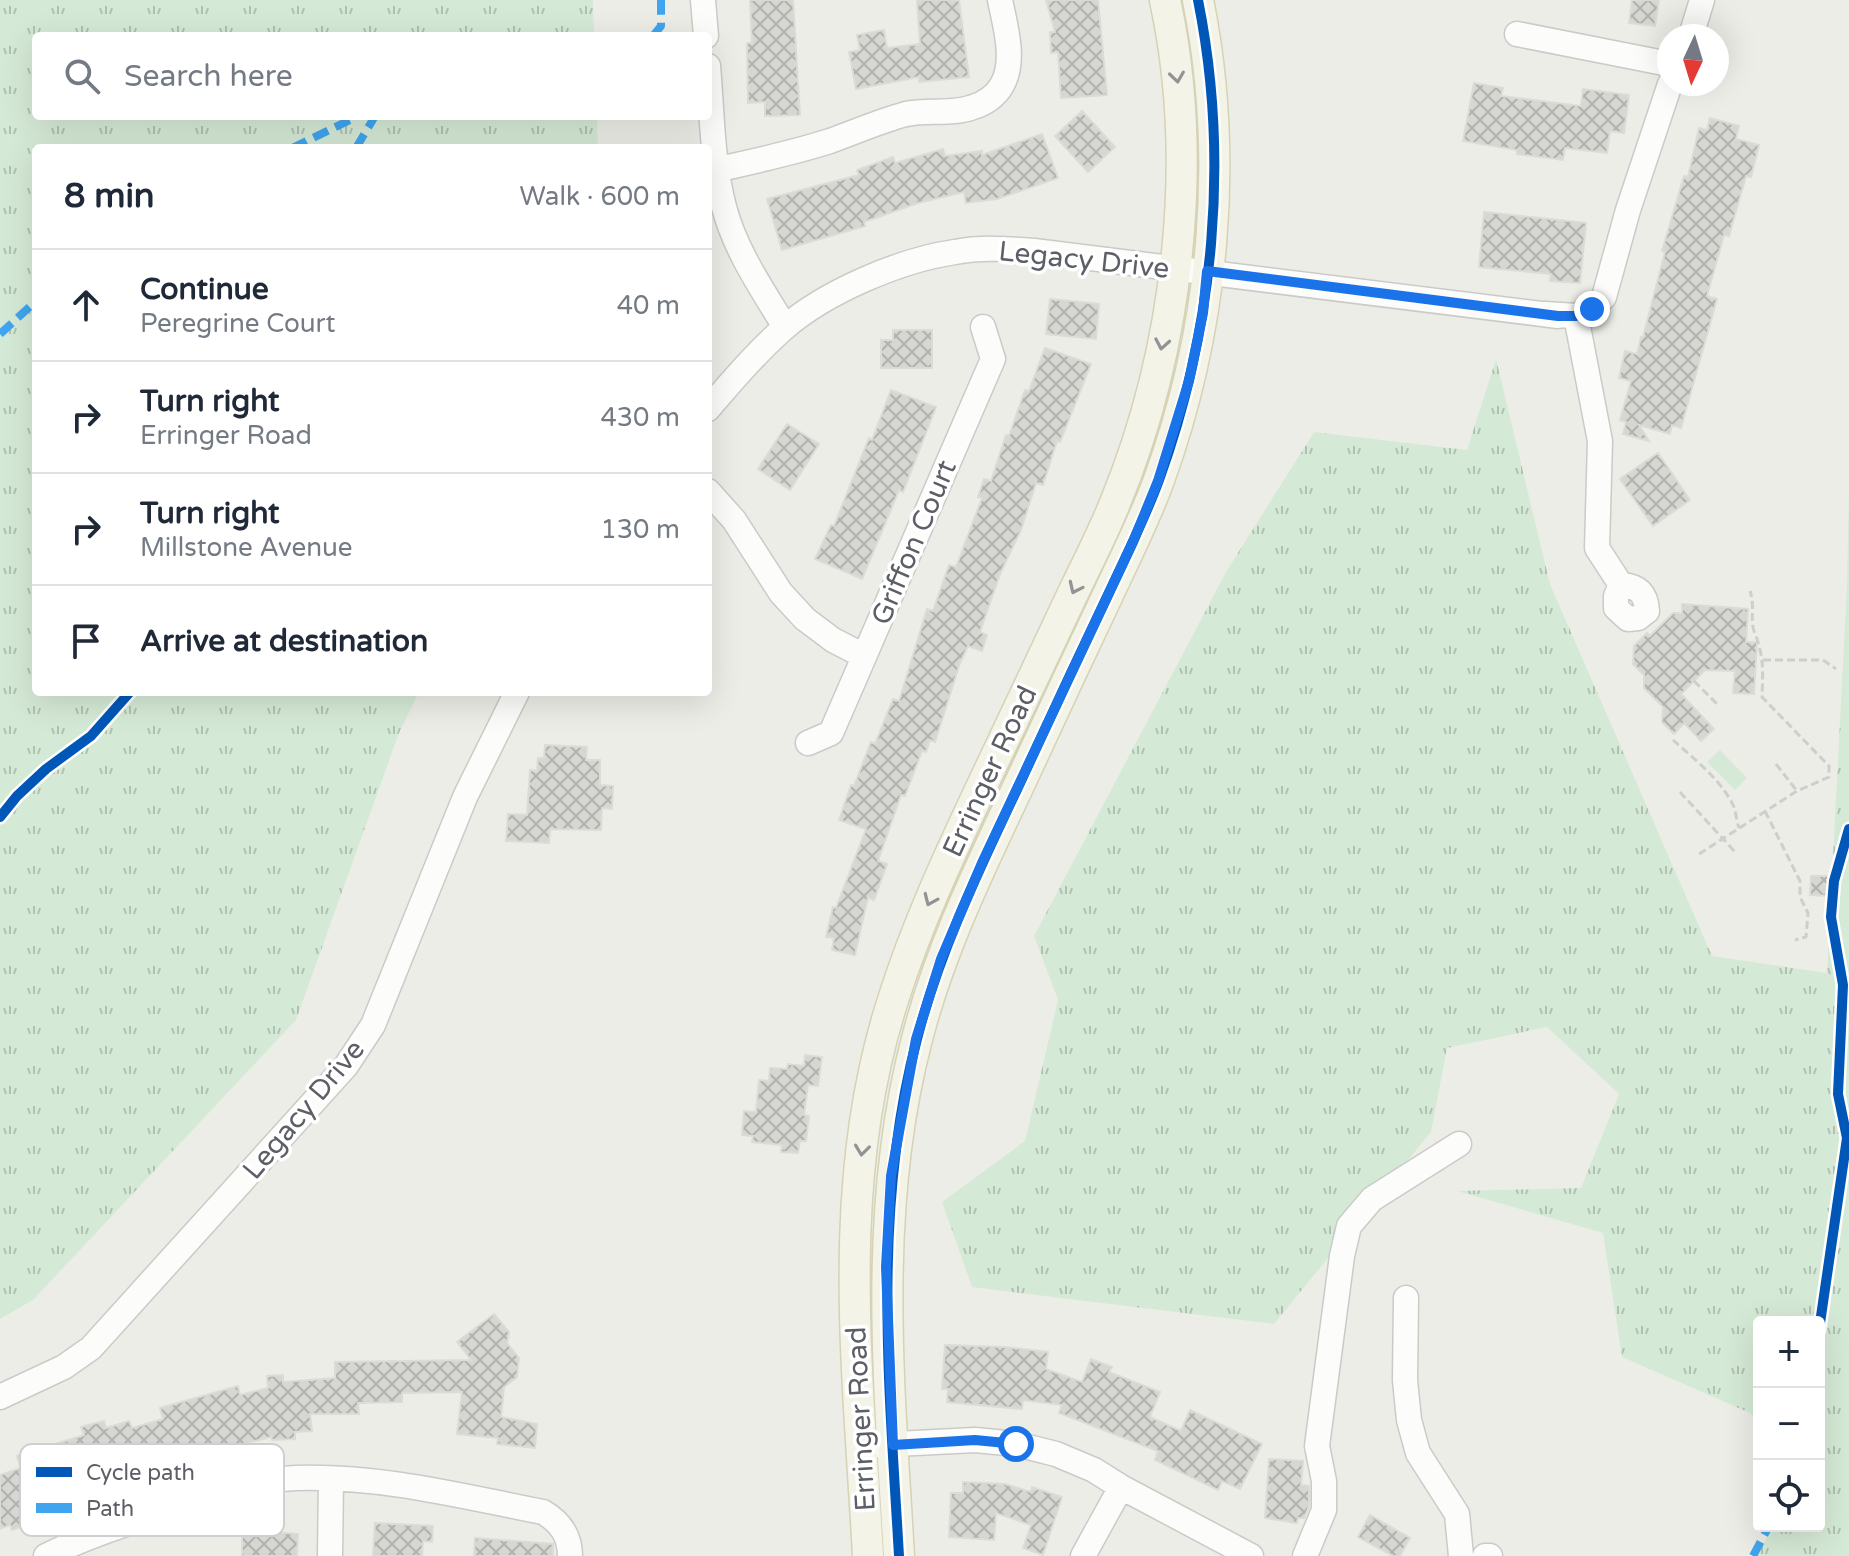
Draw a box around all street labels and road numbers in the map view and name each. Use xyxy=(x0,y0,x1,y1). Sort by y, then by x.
street label: Legacy Drive xyxy=(997,234,1171,286)
street label: Griffon Court xyxy=(864,455,964,630)
street label: Erringer Road xyxy=(935,680,1044,862)
street label: Legacy Drive xyxy=(236,1033,372,1186)
street label: Erringer Road xyxy=(839,1326,883,1512)

